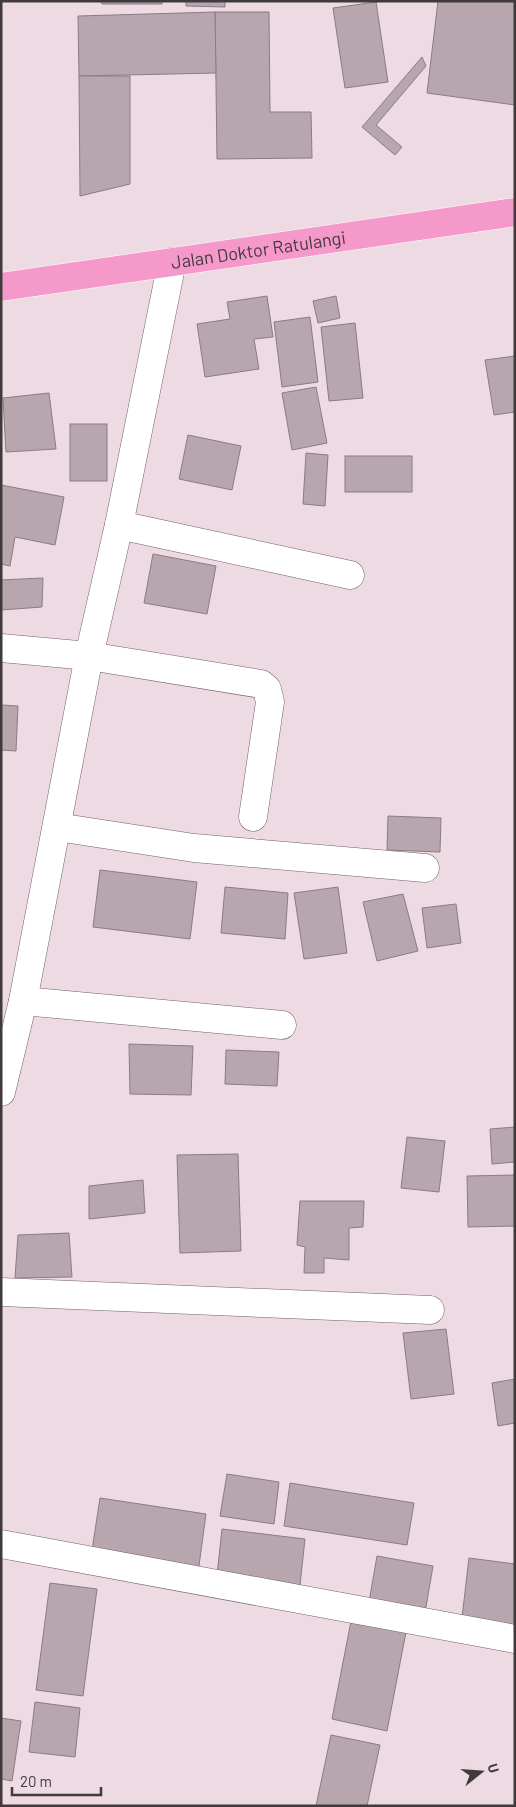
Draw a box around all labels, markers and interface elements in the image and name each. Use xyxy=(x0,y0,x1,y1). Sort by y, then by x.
street label: Jalan Doktor Ratulangi xyxy=(170,226,347,273)
north arrow xyxy=(456,1747,506,1797)
text: U xyxy=(484,1761,503,1775)
scale bar xyxy=(12,1764,101,1796)
text: 20 m xyxy=(20,1772,52,1790)

